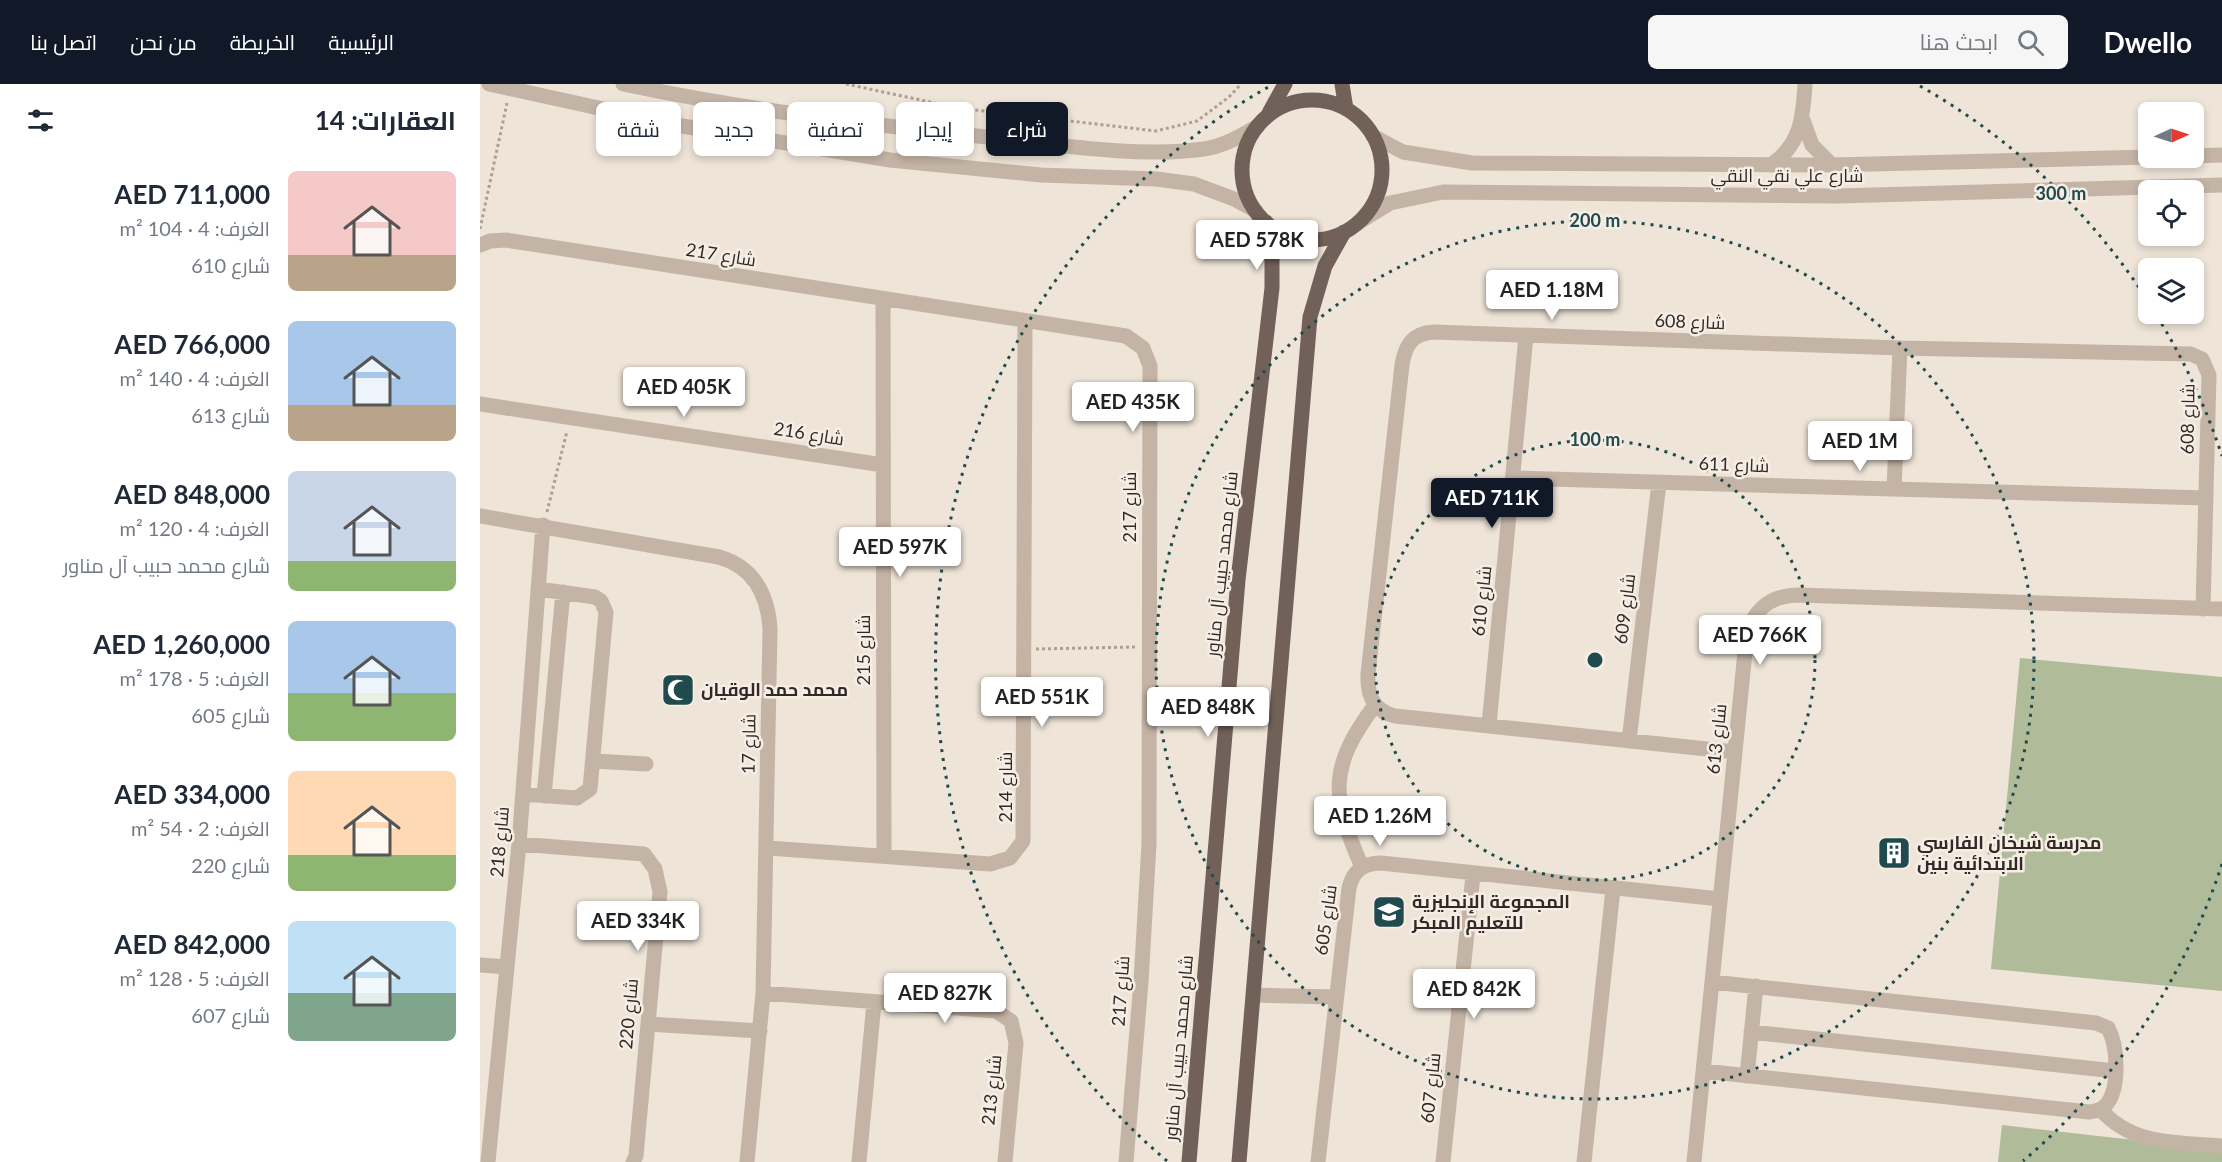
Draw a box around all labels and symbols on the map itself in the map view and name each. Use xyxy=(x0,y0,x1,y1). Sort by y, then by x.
north arrow xyxy=(2138,102,2204,168)
street label: شارع علي نقي النقي xyxy=(1711,164,1864,190)
text: 300 m xyxy=(2036,182,2086,204)
text: 200 m xyxy=(1570,209,1620,231)
pin: AED 578K xyxy=(1195,220,1319,271)
street label: شارع 217 xyxy=(684,238,758,272)
pin: AED 1.18M xyxy=(1483,270,1621,321)
street label: شارع 608 xyxy=(1654,309,1726,335)
pin: AED 405K xyxy=(622,367,746,418)
pin: AED 435K xyxy=(1071,382,1195,433)
street label: شارع 608 xyxy=(2175,383,2201,455)
street label: شارع 216 xyxy=(772,417,846,451)
pin: AED 1M xyxy=(1811,421,1909,472)
text: 100 m xyxy=(1570,428,1620,450)
street label: شارع 611 xyxy=(1698,452,1770,478)
street label: شارع محمد حبيب آل مناور xyxy=(1200,470,1244,659)
street label: شارع 217 xyxy=(1118,472,1142,542)
pin: AED 711K xyxy=(1430,478,1554,529)
pin: AED 597K xyxy=(838,527,962,578)
street label: شارع 610 xyxy=(1466,565,1498,637)
street label: شارع 609 xyxy=(1609,572,1641,646)
street label: شارع 215 xyxy=(852,615,876,685)
pin: AED 766K xyxy=(1698,615,1822,666)
centre of rings xyxy=(1585,650,1605,670)
mosque icon: محمد حمد الوقيان xyxy=(660,672,696,708)
pin: AED 551K xyxy=(980,677,1104,728)
place label: محمد حمد الوقيان xyxy=(701,678,848,701)
pin: AED 848K xyxy=(1146,687,1270,738)
street label: شارع 613 xyxy=(1701,703,1733,775)
street label: شارع 17 xyxy=(736,714,762,774)
street label: شارع 214 xyxy=(994,752,1018,822)
pin: AED 1.26M xyxy=(1311,796,1449,847)
street label: شارع 218 xyxy=(485,806,515,878)
place label: مدرسة شيخان الفارسي الابتدائية بنين xyxy=(1917,831,2101,875)
building icon: مدرسة شيخان الفارسي الابتدائية بنين xyxy=(1876,835,1912,871)
street label: شارع 605 xyxy=(1309,883,1343,957)
place label: المجموعة الإنجليزية للتعليم المبكر xyxy=(1411,890,1570,935)
school or university icon: المجموعة الإنجليزية للتعليم المبكر xyxy=(1371,894,1407,930)
pin: AED 334K xyxy=(576,901,700,952)
street label: شارع محمد حبيب آل مناور xyxy=(1159,954,1199,1143)
street label: شارع 217 xyxy=(1107,955,1135,1027)
pin: AED 842K xyxy=(1412,969,1536,1020)
pin: AED 827K xyxy=(883,973,1007,1024)
street label: شارع 220 xyxy=(614,978,644,1050)
street label: شارع 607 xyxy=(1415,1052,1447,1124)
street label: شارع 213 xyxy=(976,1054,1008,1126)

